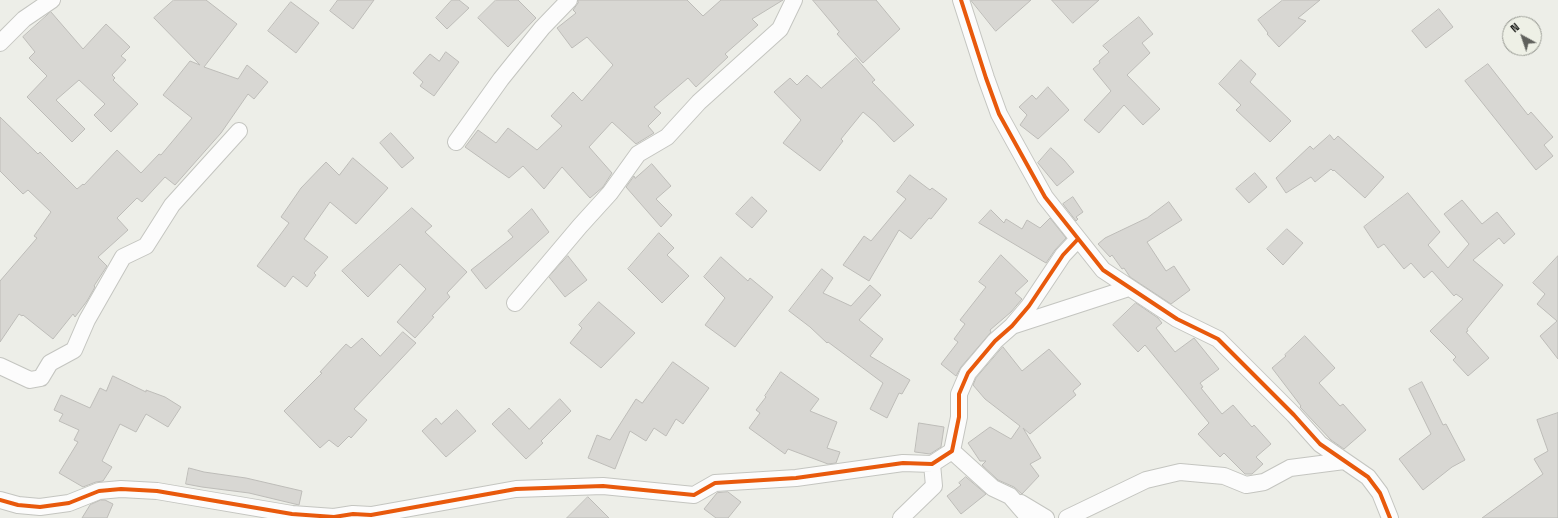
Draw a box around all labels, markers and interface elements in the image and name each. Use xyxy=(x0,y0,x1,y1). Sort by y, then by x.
north arrow xyxy=(1502,16,1542,56)
text: N xyxy=(1508,20,1522,35)

